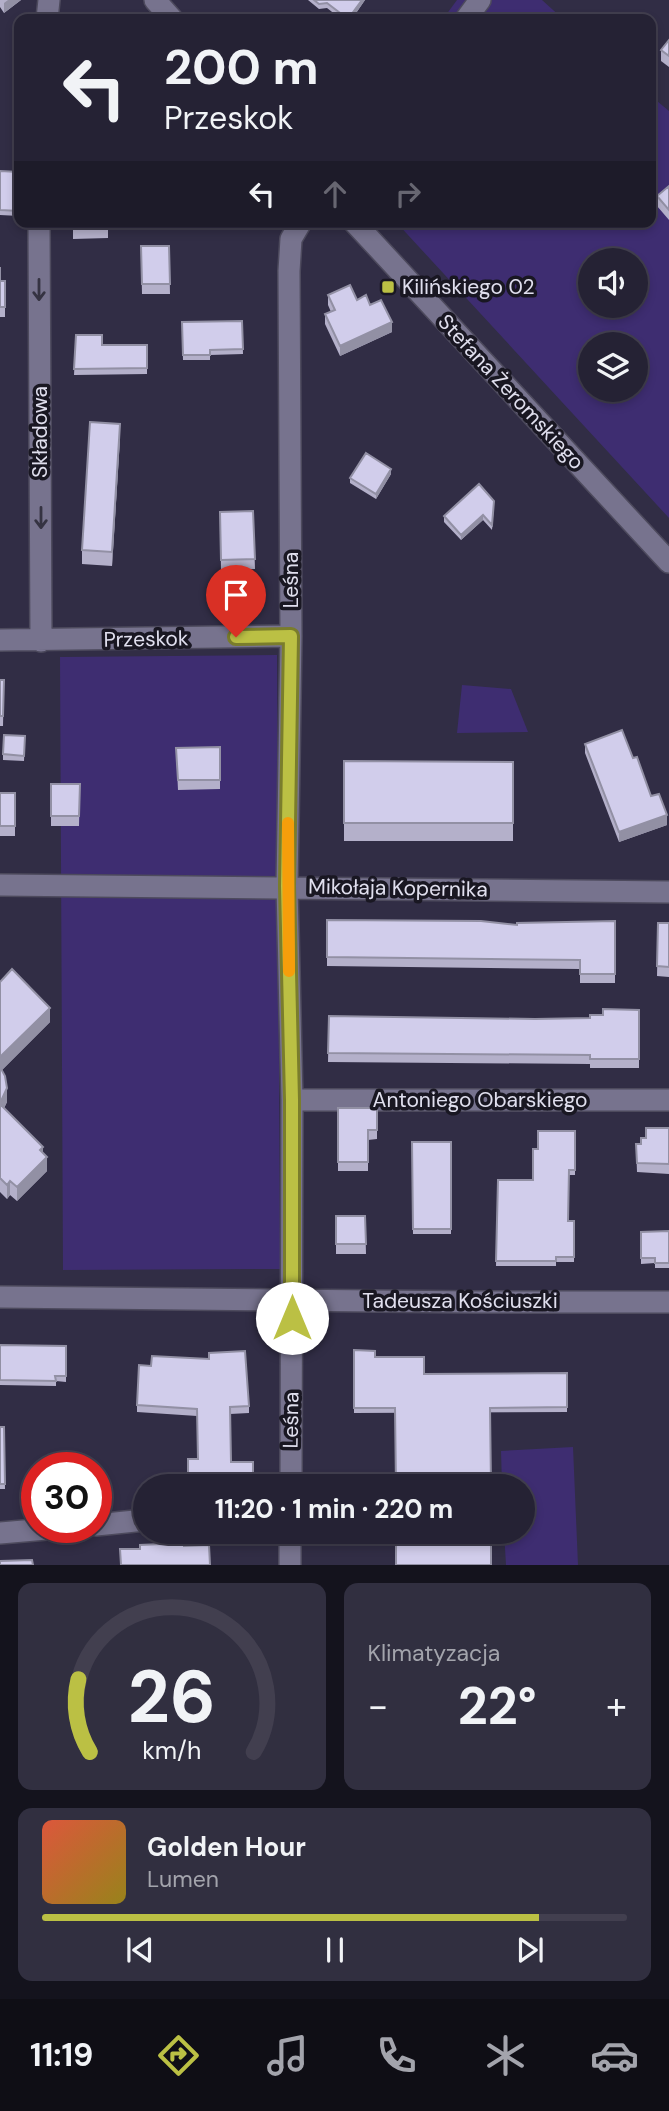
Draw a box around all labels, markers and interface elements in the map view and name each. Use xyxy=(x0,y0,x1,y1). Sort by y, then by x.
text: 200 m xyxy=(164,35,319,99)
icon: left xyxy=(49,42,140,133)
text: Przeskok xyxy=(164,97,293,139)
icon: left xyxy=(243,175,281,213)
icon: ahead xyxy=(316,175,354,213)
icon: right xyxy=(389,175,427,213)
map controls xyxy=(578,248,648,402)
button: sound xyxy=(578,248,648,318)
place label: Kilińskiego 02 xyxy=(402,273,535,301)
one-way arrow xyxy=(32,279,46,302)
marker: Kilińskiego 02 xyxy=(380,279,396,295)
street label: Stefana Żeromskiego xyxy=(432,308,590,476)
button: layers xyxy=(578,332,648,402)
street label: Składowa xyxy=(26,386,54,478)
one-way arrow xyxy=(34,506,48,529)
street label: Leśna xyxy=(277,552,305,608)
pin xyxy=(206,565,266,637)
icon: arrive xyxy=(217,576,255,614)
street label: Przeskok xyxy=(103,624,189,654)
street label: Mikołaja Kopernika xyxy=(308,872,488,904)
street label: Antoniego Obarskiego xyxy=(372,1086,588,1114)
position arrow xyxy=(255,1281,329,1355)
street label: Tadeusza Kościuszki xyxy=(362,1287,558,1315)
street label: Leśna xyxy=(277,1391,305,1449)
speed limit sign: 30 xyxy=(21,1452,112,1543)
text: 11:20 · 1 min · 220 m xyxy=(215,1492,453,1526)
text: Klimatyzacja xyxy=(368,1638,500,1668)
text: 26 xyxy=(128,1651,216,1746)
text: 22° xyxy=(458,1672,537,1740)
text: − xyxy=(368,1681,388,1731)
text: + xyxy=(606,1681,627,1731)
text: km/h xyxy=(142,1734,201,1767)
text: Golden Hour xyxy=(147,1830,306,1864)
text: Lumen xyxy=(147,1864,219,1894)
icon: previous xyxy=(121,1931,159,1969)
icon: pause xyxy=(316,1931,354,1969)
icon: next xyxy=(511,1931,549,1969)
icon: directions xyxy=(154,2031,203,2080)
icon: music xyxy=(263,2031,312,2080)
icon: phone xyxy=(372,2031,421,2080)
icon: climate xyxy=(481,2031,530,2080)
icon: car xyxy=(590,2031,639,2080)
text: 11:19 xyxy=(30,2034,93,2076)

